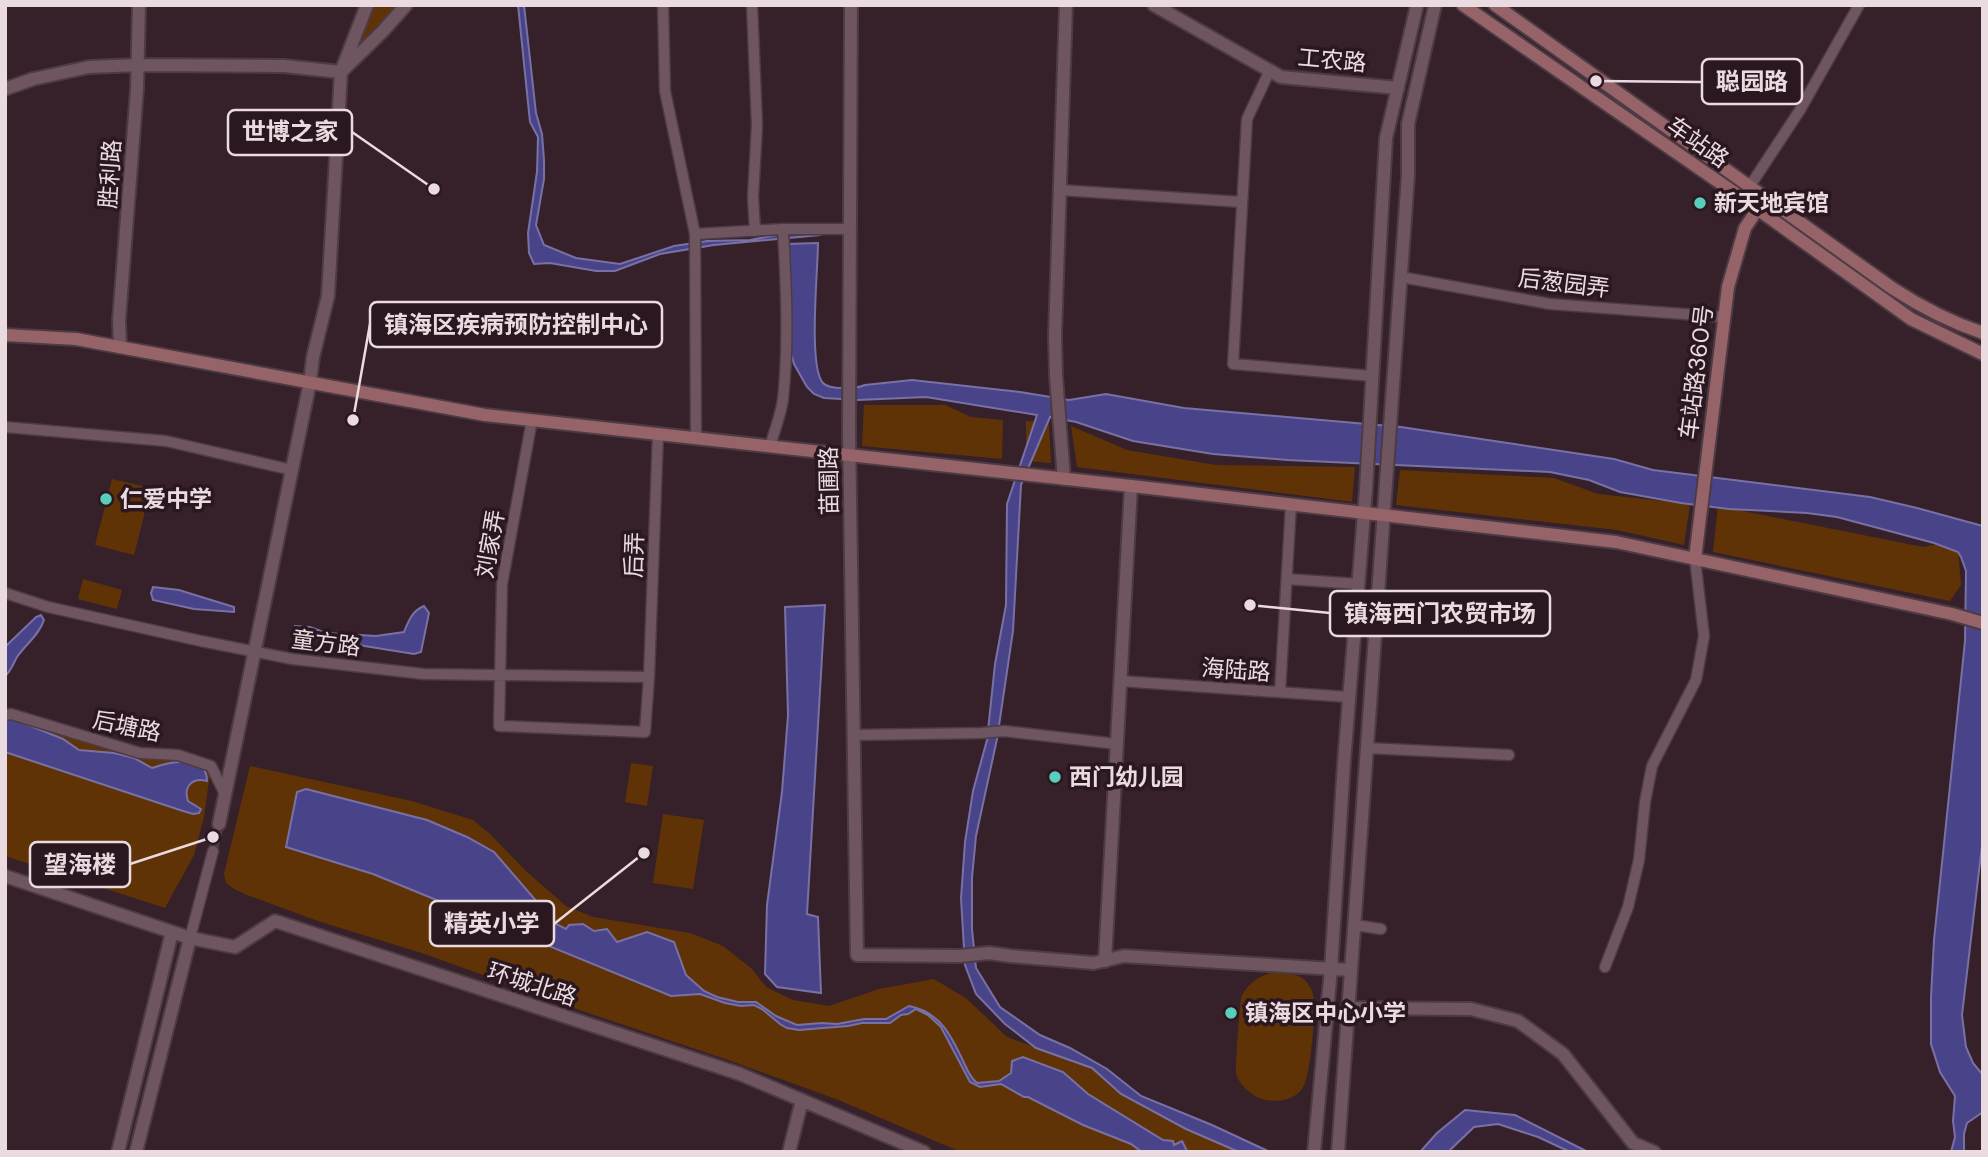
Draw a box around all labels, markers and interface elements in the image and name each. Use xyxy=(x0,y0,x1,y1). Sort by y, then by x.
street label: 工农路 xyxy=(1296,42,1368,78)
callout: 聪园路 xyxy=(1702,59,1802,104)
text: 聪园路 xyxy=(1716,66,1788,97)
callout: 世博之家 xyxy=(228,110,352,155)
street label: 车站路 xyxy=(1661,110,1735,174)
text: 世博之家 xyxy=(242,116,338,147)
street label: 胜利路 xyxy=(93,139,127,209)
place label: 新天地宾馆 xyxy=(1714,188,1829,218)
marker: 新天地宾馆 xyxy=(1692,195,1708,211)
street label: 后葱园弄 xyxy=(1517,263,1611,303)
callout: 镇海区疾病预防控制中心 xyxy=(370,302,662,347)
street label: 车站路360号 xyxy=(1673,303,1719,441)
text: 镇海区疾病预防控制中心 xyxy=(384,309,648,340)
street label: 苗圃路 xyxy=(813,446,845,516)
place label: 仁爱中学 xyxy=(120,484,212,514)
marker: 仁爱中学 xyxy=(98,491,114,507)
street label: 刘家弄 xyxy=(469,507,511,581)
street label: 后弄 xyxy=(618,531,650,579)
callout: 镇海西门农贸市场 xyxy=(1330,591,1550,636)
text: 镇海西门农贸市场 xyxy=(1344,598,1536,629)
street label: 童方路 xyxy=(290,624,362,662)
street label: 海陆路 xyxy=(1201,653,1271,687)
street label: 后塘路 xyxy=(90,704,164,748)
place label: 西门幼儿园 xyxy=(1069,762,1184,792)
marker: 西门幼儿园 xyxy=(1047,769,1063,785)
callout: 望海楼 xyxy=(30,842,130,887)
text: 望海楼 xyxy=(44,849,116,880)
callout: 精英小学 xyxy=(430,901,554,946)
text: 精英小学 xyxy=(444,908,540,939)
street label: 环城北路 xyxy=(484,956,580,1012)
place label: 镇海区中心小学 xyxy=(1245,998,1406,1028)
marker: 镇海区中心小学 xyxy=(1223,1005,1239,1021)

